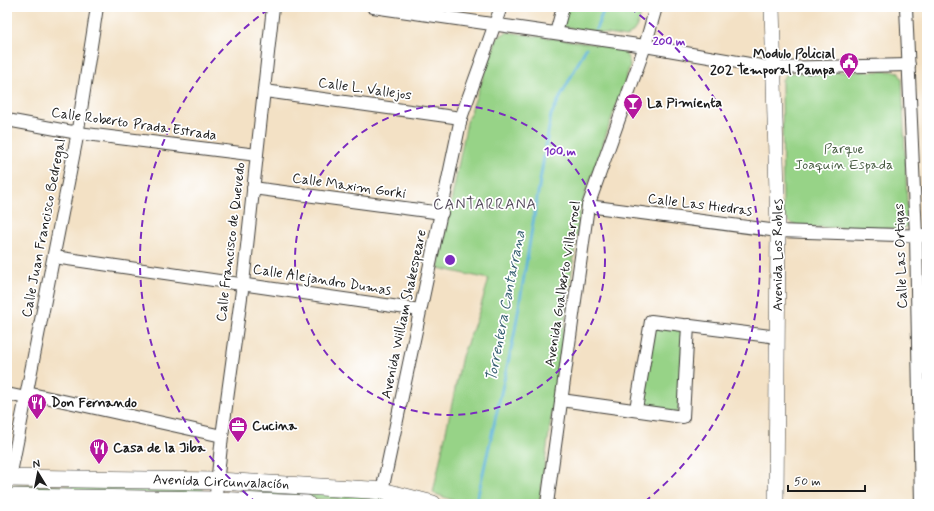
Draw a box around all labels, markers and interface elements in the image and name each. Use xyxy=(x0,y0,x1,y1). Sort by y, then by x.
text: 200 m xyxy=(653,34,686,50)
place label: Modulo Policial 202 Temporal Pampa xyxy=(710,45,836,79)
public building icon: Modulo Policial 202 Temporal Pampa xyxy=(838,51,860,79)
street label: Calle L. Vallejos xyxy=(317,74,413,104)
bar icon: La Pimienta xyxy=(622,92,644,120)
place label: La Pimienta xyxy=(647,94,722,112)
street label: Calle Roberto Prada Estrada xyxy=(50,103,218,145)
street label: Calle Juan Francisco Bedregal xyxy=(18,137,71,319)
park label: Parque Joaquin Espada xyxy=(795,140,893,174)
text: 100 m xyxy=(544,144,577,160)
street label: Calle Francisco de Quevedo xyxy=(212,161,250,323)
street label: Calle Maxim Gorki xyxy=(291,169,407,203)
street label: Calle Las Hiedras xyxy=(647,190,754,220)
district label: CANTARRANA xyxy=(433,195,537,215)
street label: Avenida Los Robles xyxy=(769,198,787,311)
street label: Avenida Gualberto Villarroel xyxy=(541,200,585,368)
street label: Calle Las Ortigas xyxy=(890,203,912,309)
street label: Avenida William Shakespeare xyxy=(377,228,431,400)
water label: Torrentera Cantarrana xyxy=(482,228,531,383)
centre of rings xyxy=(443,253,457,267)
street label: Calle Alejandro Dumas xyxy=(252,260,393,300)
restaurant icon: Don Fernando xyxy=(26,392,48,420)
place label: Don Fernando xyxy=(51,394,137,412)
office icon: Cucina xyxy=(227,415,249,443)
place label: Cucina xyxy=(252,417,298,435)
restaurant icon: Casa de la Jiba xyxy=(88,437,110,465)
place label: Casa de la Jiba xyxy=(113,439,206,457)
north arrow xyxy=(18,453,58,493)
text: N xyxy=(32,457,41,472)
scale bar xyxy=(788,467,865,493)
street label: Avenida Circunvalación xyxy=(153,471,289,493)
text: 50 m xyxy=(794,474,821,490)

